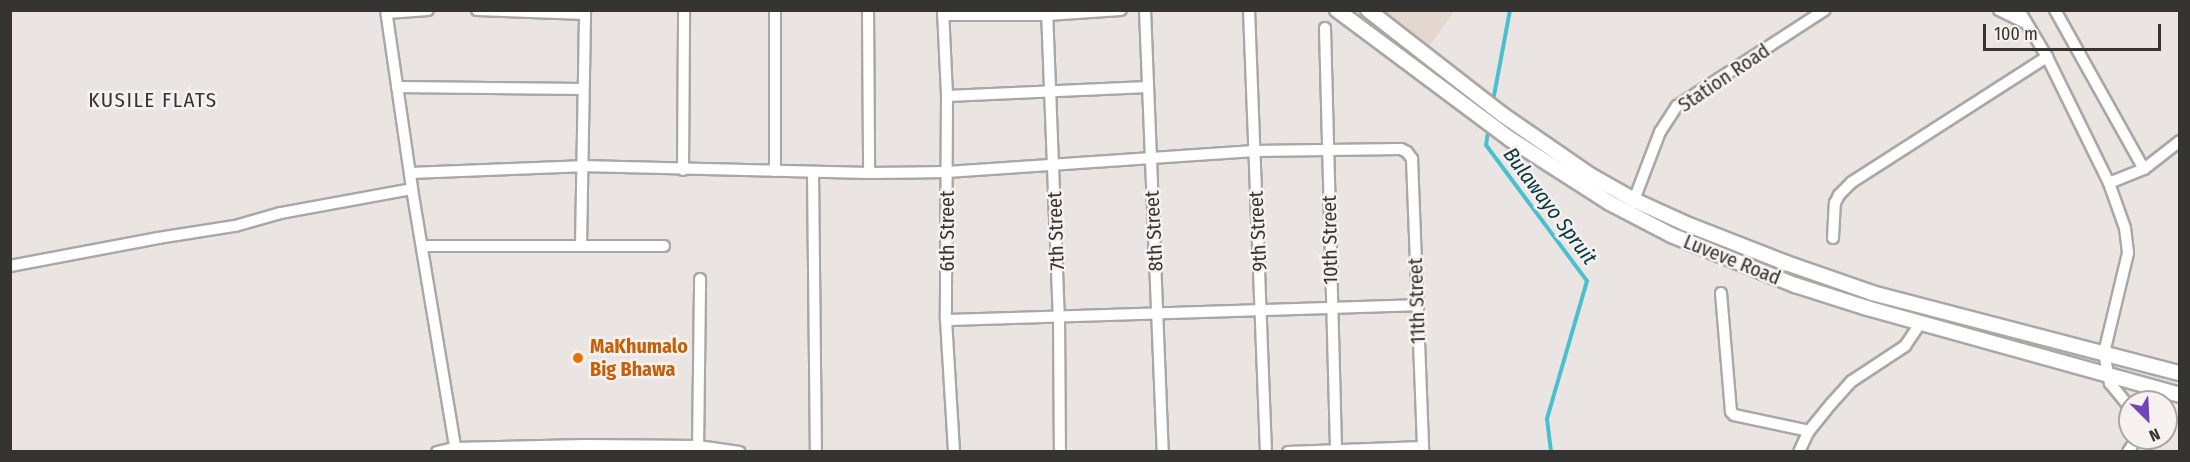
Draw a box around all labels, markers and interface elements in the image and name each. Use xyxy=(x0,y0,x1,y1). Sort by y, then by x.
scale bar xyxy=(1986,12,2164,50)
text: 100 m xyxy=(1994,23,2038,45)
street label: Station Road xyxy=(1674,39,1774,117)
district label: KUSILE FLATS xyxy=(88,87,218,113)
water label: Bulawayo Spruit xyxy=(1498,143,1602,269)
street label: 8th Street xyxy=(1140,190,1168,272)
street label: 9th Street xyxy=(1244,190,1272,272)
street label: 6th Street xyxy=(935,191,959,271)
street label: 7th Street xyxy=(1043,191,1069,271)
street label: 10th Street xyxy=(1317,195,1343,285)
street label: Luveve Road xyxy=(1680,230,1784,290)
street label: 11th Street xyxy=(1404,257,1430,345)
place label: MaKhumalo Big Bhawa xyxy=(590,334,688,381)
marker: MaKhumalo Big Bhawa xyxy=(571,351,585,365)
north arrow xyxy=(2118,390,2178,450)
text: N xyxy=(2146,424,2163,446)

